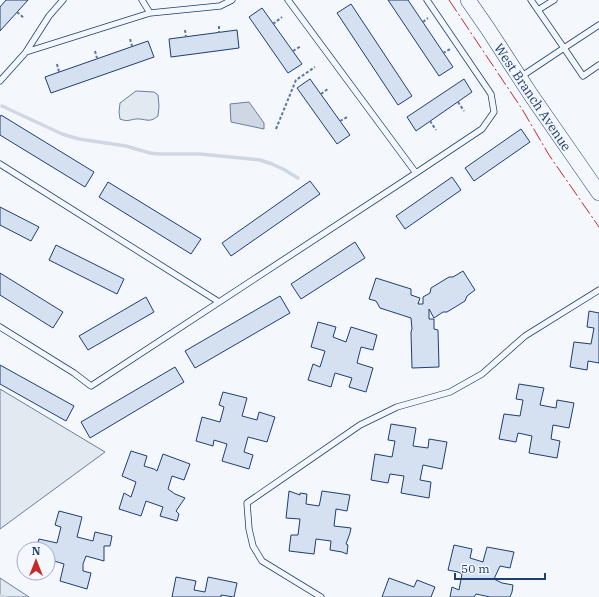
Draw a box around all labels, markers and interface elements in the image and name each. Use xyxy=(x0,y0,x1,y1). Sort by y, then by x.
street label: West Branch Avenue xyxy=(490,40,575,154)
north arrow xyxy=(16,541,56,581)
text: N xyxy=(32,544,41,558)
scale bar xyxy=(455,555,545,581)
text: 50 m xyxy=(461,561,490,576)

